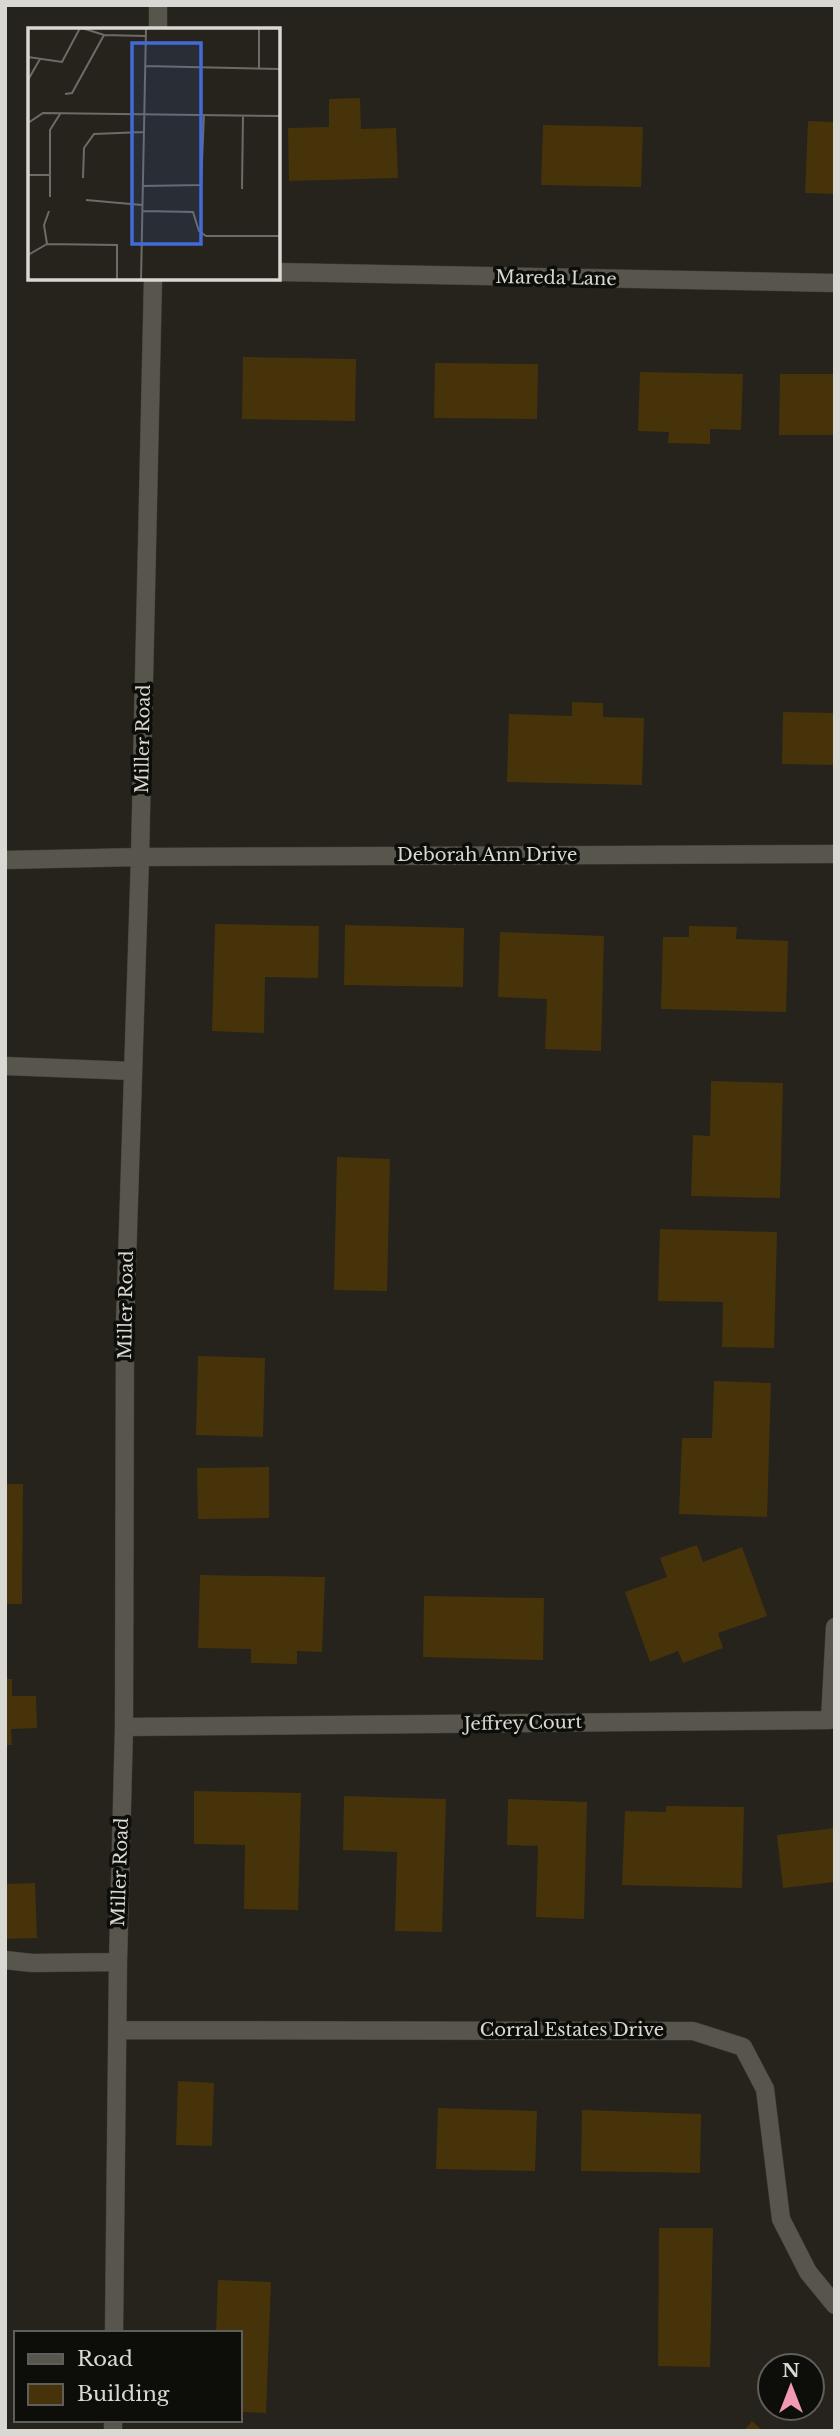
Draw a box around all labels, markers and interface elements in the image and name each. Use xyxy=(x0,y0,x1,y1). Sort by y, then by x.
inset map xyxy=(28,28,280,280)
street label: Mareda Lane xyxy=(495,266,617,290)
street label: Miller Road xyxy=(131,684,155,794)
street label: Deborah Ann Drive xyxy=(397,844,577,866)
street label: Miller Road xyxy=(114,1250,138,1360)
street label: Jeffrey Court xyxy=(462,1711,583,1735)
street label: Miller Road xyxy=(107,1817,133,1927)
street label: Corral Estates Drive xyxy=(480,2019,664,2041)
legend xyxy=(14,2331,242,2422)
text: Road xyxy=(77,2346,133,2372)
north arrow xyxy=(756,2352,826,2422)
text: N xyxy=(782,2359,800,2382)
text: Building xyxy=(77,2381,170,2407)

